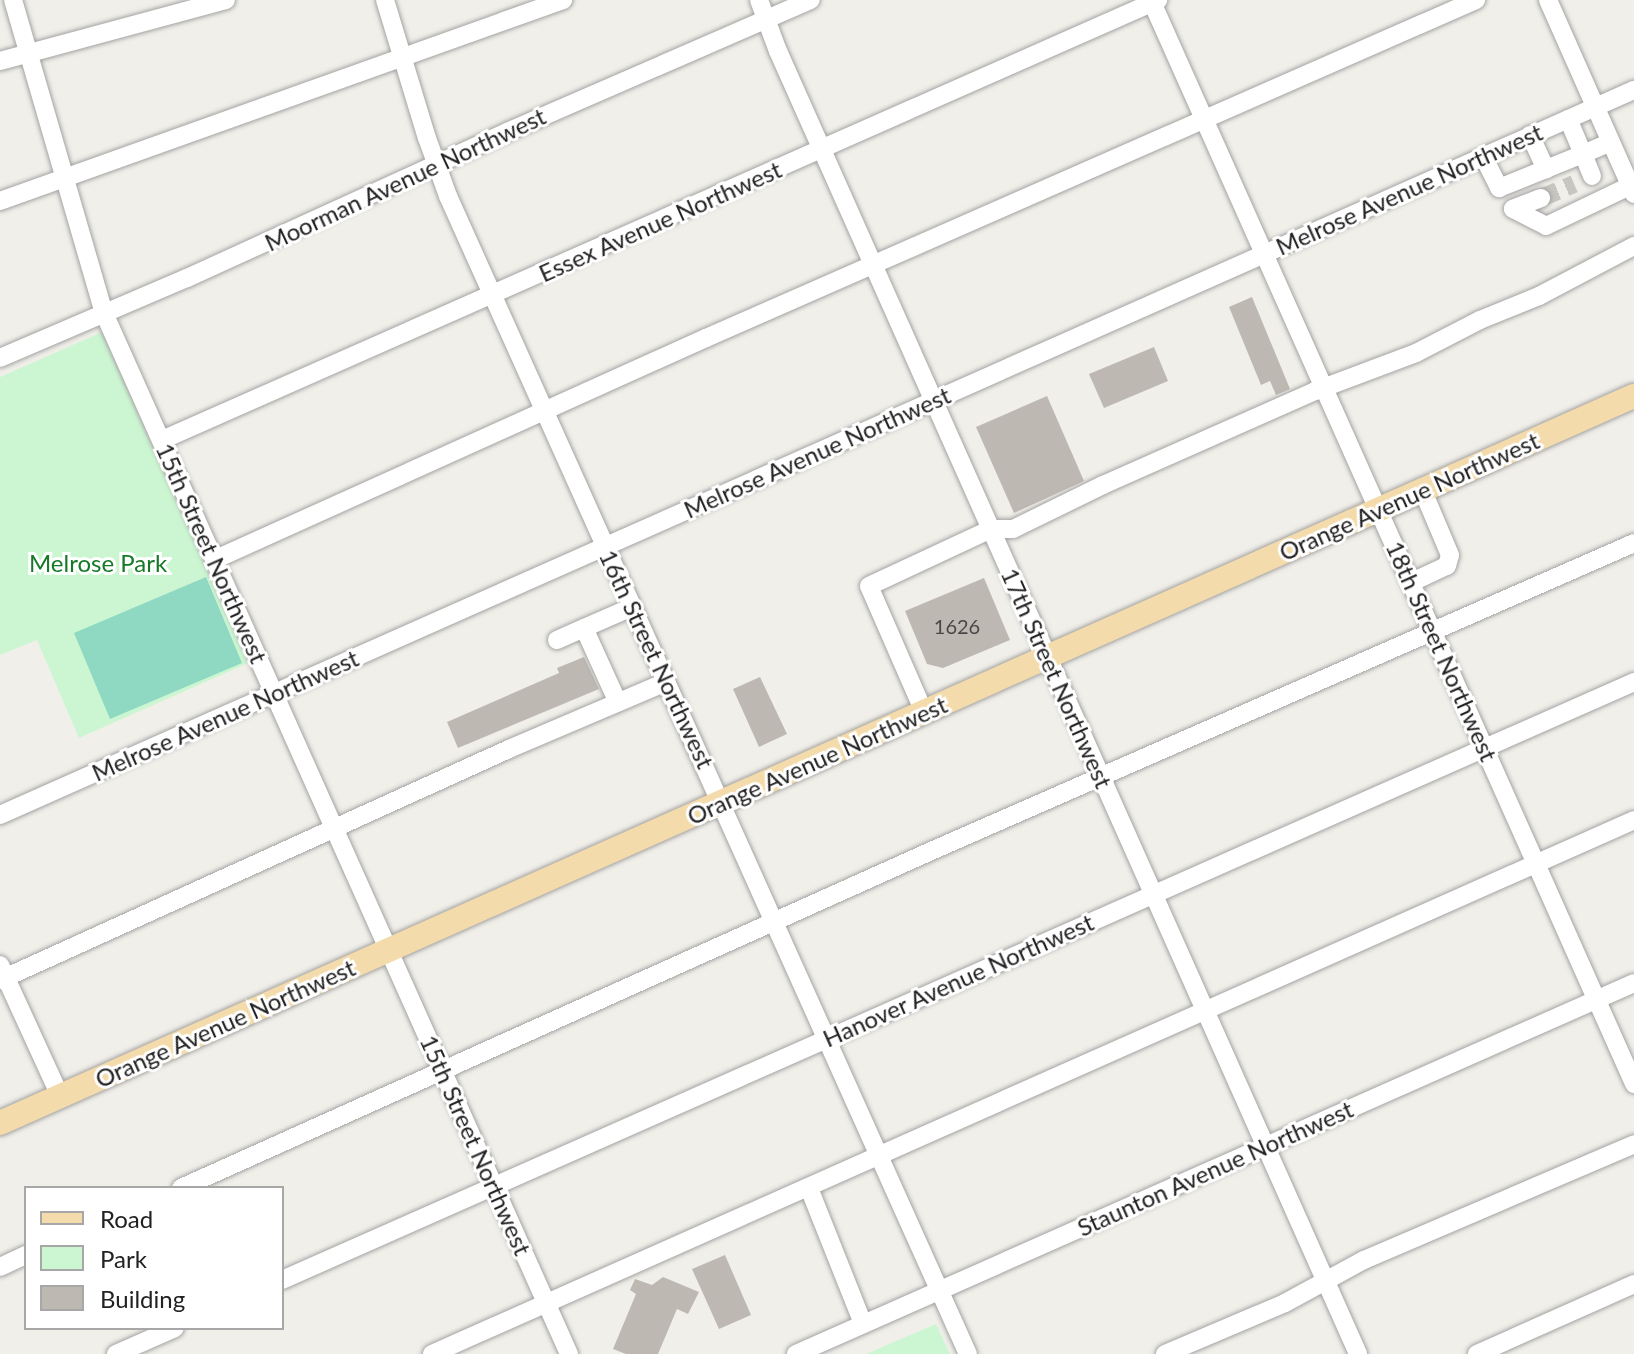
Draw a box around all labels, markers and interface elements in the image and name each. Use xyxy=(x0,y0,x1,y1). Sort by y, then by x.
street label: Moorman Avenue Northwest xyxy=(260,101,550,257)
street label: Melrose Avenue Northwest xyxy=(1271,117,1547,261)
street label: Essex Avenue Northwest xyxy=(534,154,786,288)
street label: Melrose Avenue Northwest xyxy=(679,380,955,524)
street label: Orange Avenue Northwest xyxy=(1274,425,1544,567)
street label: 15th Street Northwest xyxy=(150,438,274,668)
street label: 18th Street Northwest xyxy=(1380,536,1504,766)
street label: 16th Street Northwest xyxy=(594,545,720,773)
park label: Melrose Park xyxy=(29,549,167,577)
street label: 17th Street Northwest xyxy=(995,563,1119,793)
house number: 1626 xyxy=(934,614,980,638)
street label: Melrose Avenue Northwest xyxy=(87,643,363,787)
street label: Orange Avenue Northwest xyxy=(682,689,952,831)
street label: Hanover Avenue Northwest xyxy=(818,907,1098,1053)
street label: Orange Avenue Northwest xyxy=(90,952,360,1094)
street label: 15th Street Northwest xyxy=(414,1030,538,1260)
street label: Staunton Avenue Northwest xyxy=(1072,1094,1358,1242)
legend xyxy=(24,1186,284,1330)
text: Road xyxy=(100,1204,153,1233)
text: Park xyxy=(100,1244,147,1273)
text: Building xyxy=(100,1284,185,1313)

